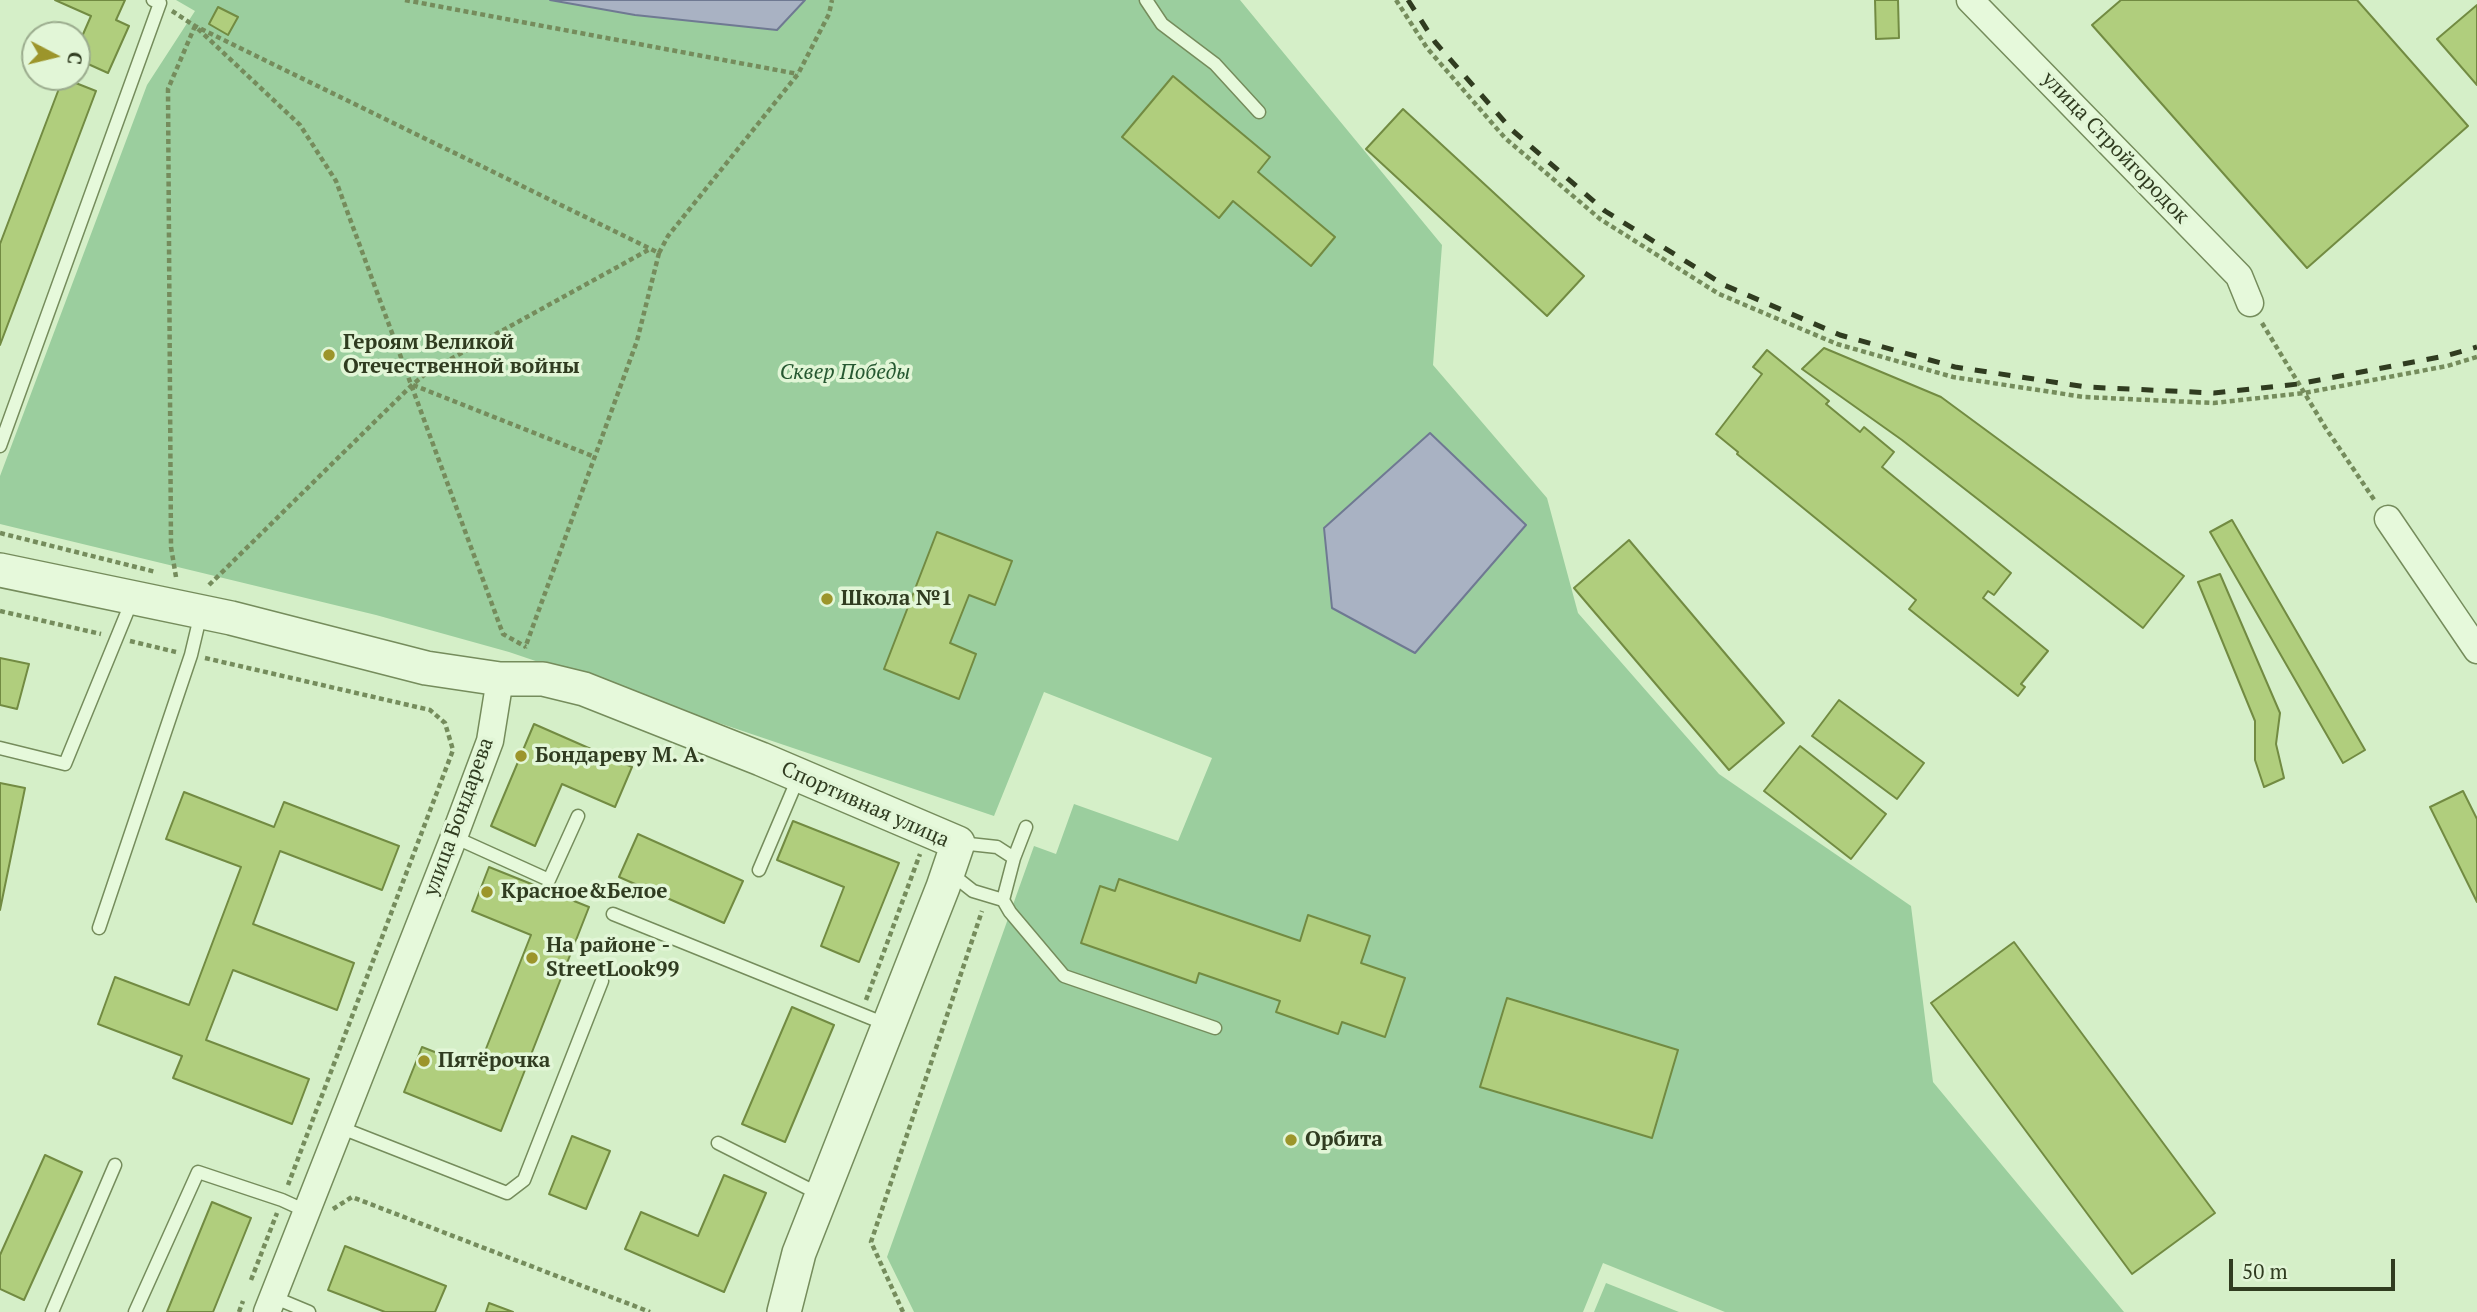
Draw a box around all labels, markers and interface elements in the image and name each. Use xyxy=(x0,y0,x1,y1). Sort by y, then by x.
north arrow xyxy=(21,21,91,91)
text: С xyxy=(62,51,89,66)
street label: улица Стройгородок xyxy=(2036,67,2194,229)
place label: Героям Великой Отечественной войны xyxy=(343,330,580,380)
marker: Героям Великой Отечественной войны xyxy=(321,347,337,363)
park label: Сквер Победы xyxy=(780,360,910,386)
place label: Школа №1 xyxy=(841,586,953,612)
marker: Школа №1 xyxy=(819,591,835,607)
street label: улица Бондарева xyxy=(419,734,499,900)
place label: Бондареву М. А. xyxy=(535,743,705,769)
marker: Бондареву М. А. xyxy=(513,748,529,764)
street label: Спортивная улица xyxy=(777,757,953,853)
place label: Красное&Белое xyxy=(501,879,668,905)
marker: Красное&Белое xyxy=(479,884,495,900)
place label: На районе - StreetLook99 xyxy=(546,933,679,983)
marker: На районе - StreetLook99 xyxy=(524,950,540,966)
place label: Пятёрочка xyxy=(438,1048,551,1074)
marker: Пятёрочка xyxy=(416,1053,432,1069)
place label: Орбита xyxy=(1305,1127,1383,1153)
marker: Орбита xyxy=(1283,1132,1299,1148)
scale bar xyxy=(2232,1246,2398,1290)
text: 50 m xyxy=(2242,1257,2288,1285)

